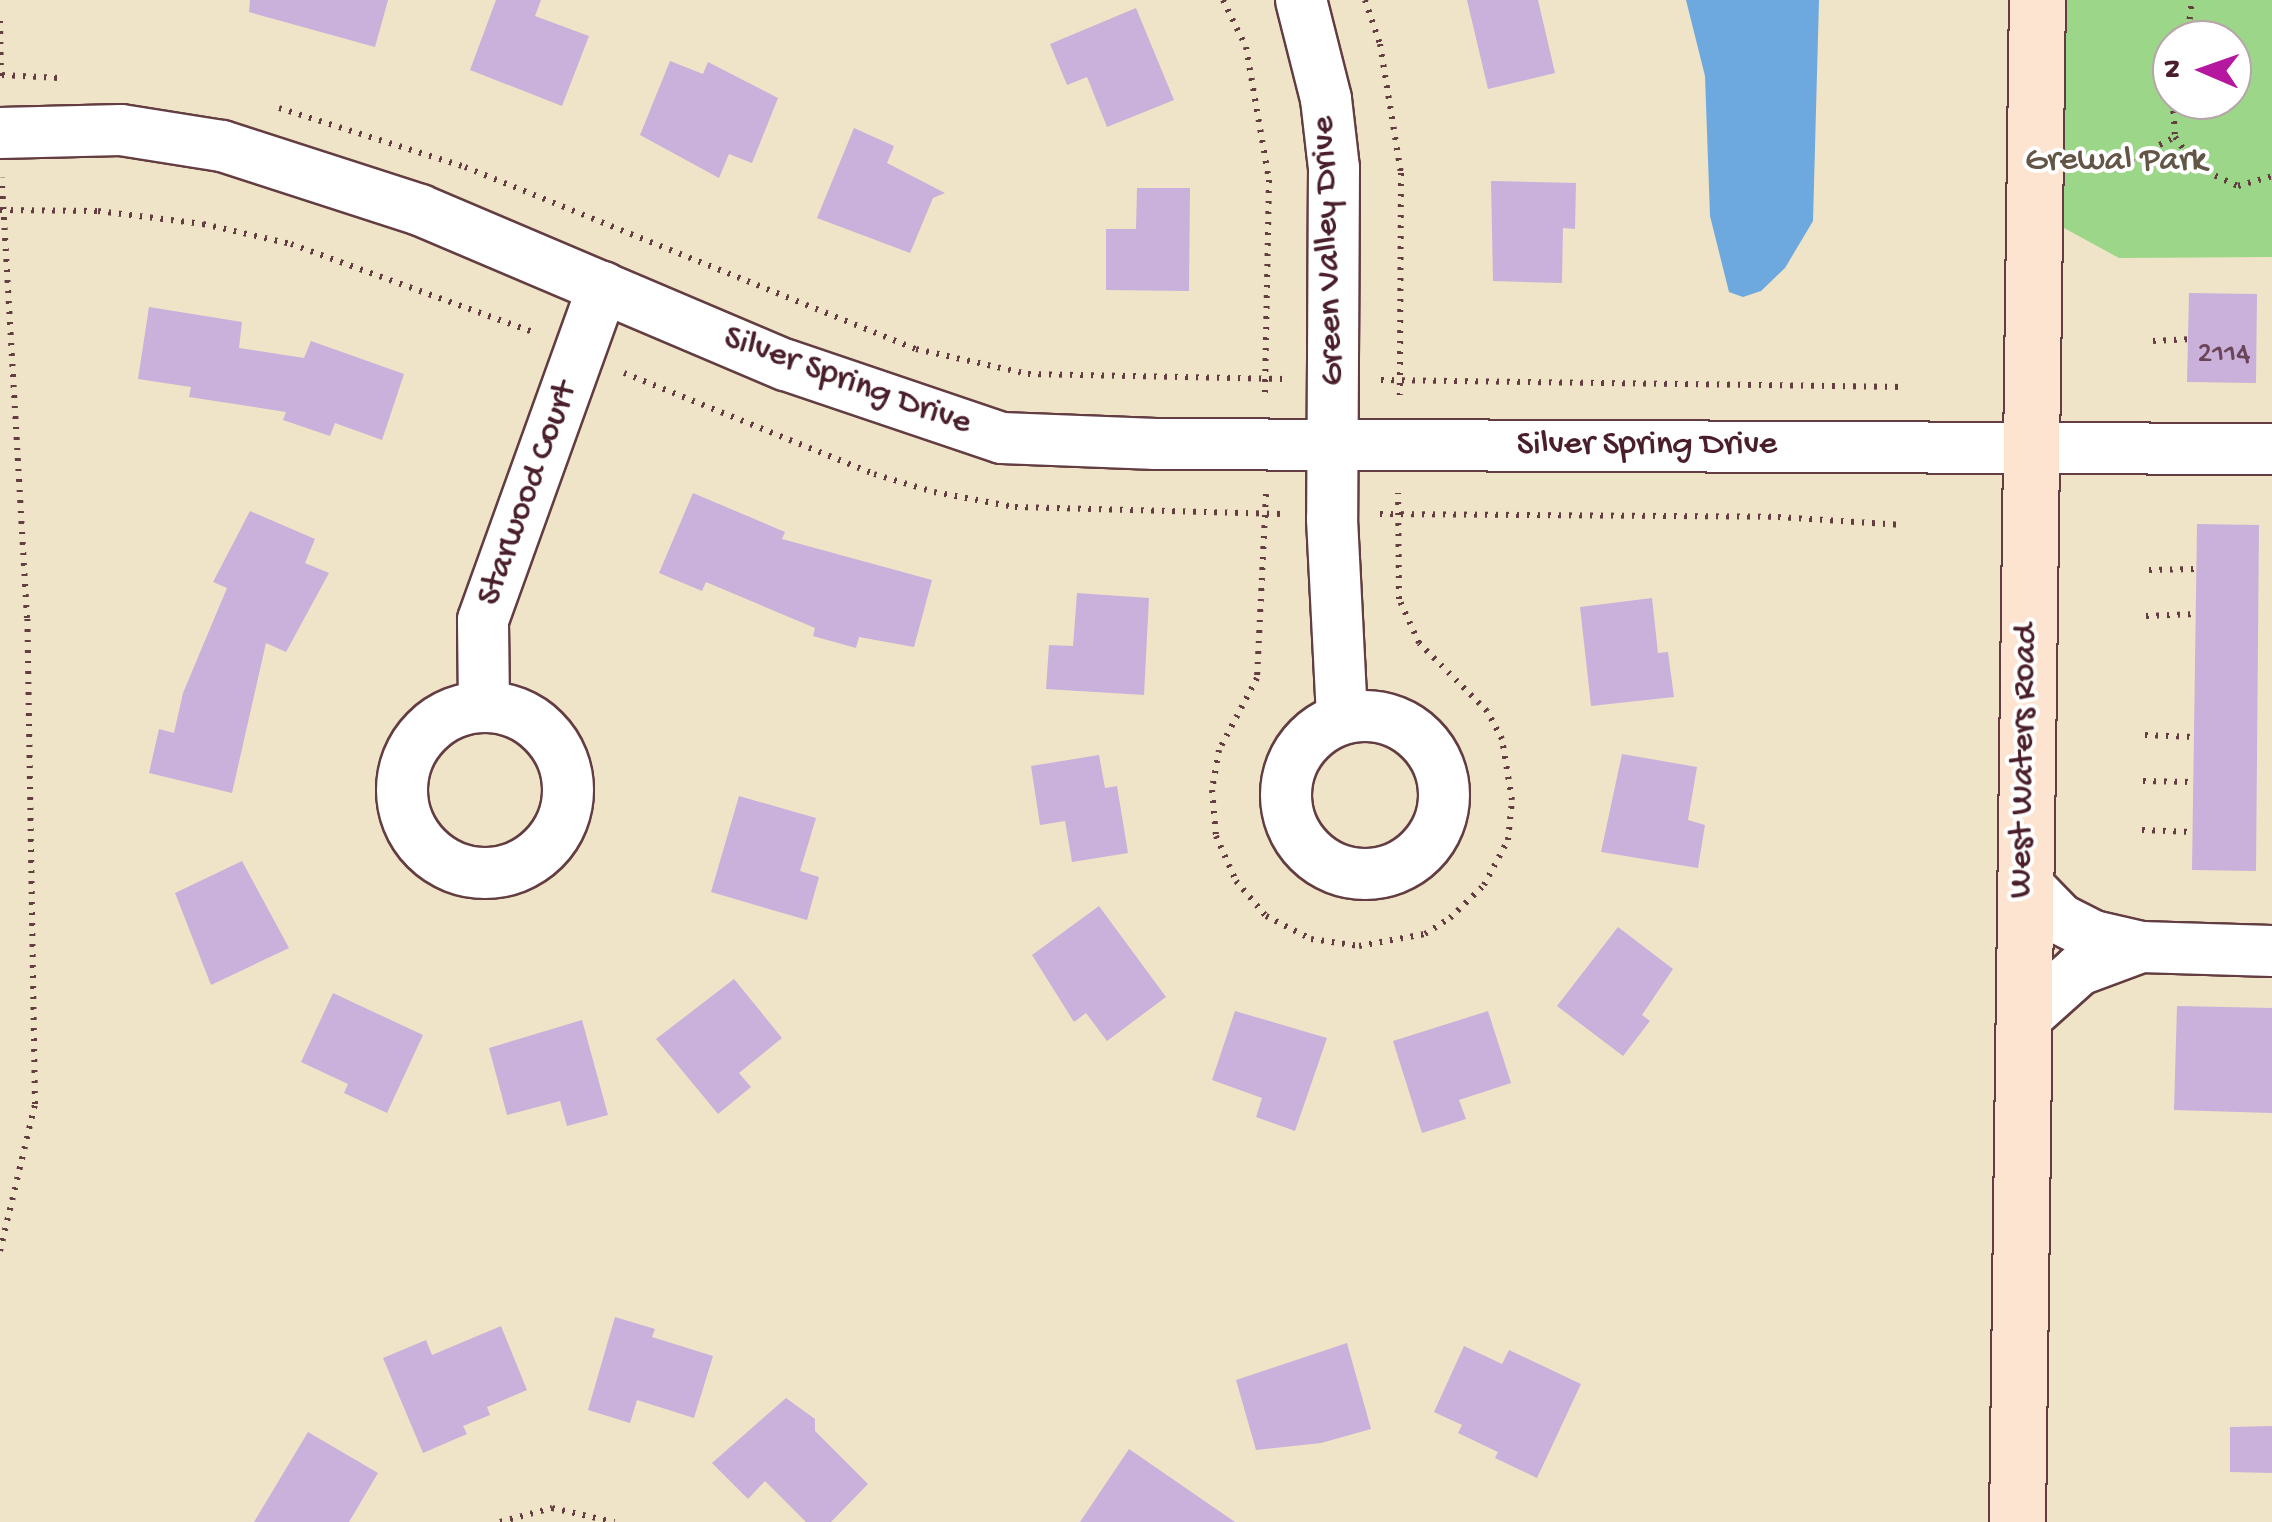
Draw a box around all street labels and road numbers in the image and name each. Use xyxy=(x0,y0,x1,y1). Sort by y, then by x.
street label: Green Valley Drive xyxy=(1304,116,1356,386)
street label: Silver Spring Drive xyxy=(718,318,976,446)
street label: Starwood Court xyxy=(469,376,589,612)
street label: Silver Spring Drive xyxy=(1517,425,1777,467)
street label: West Waters Road xyxy=(2002,623,2048,899)

